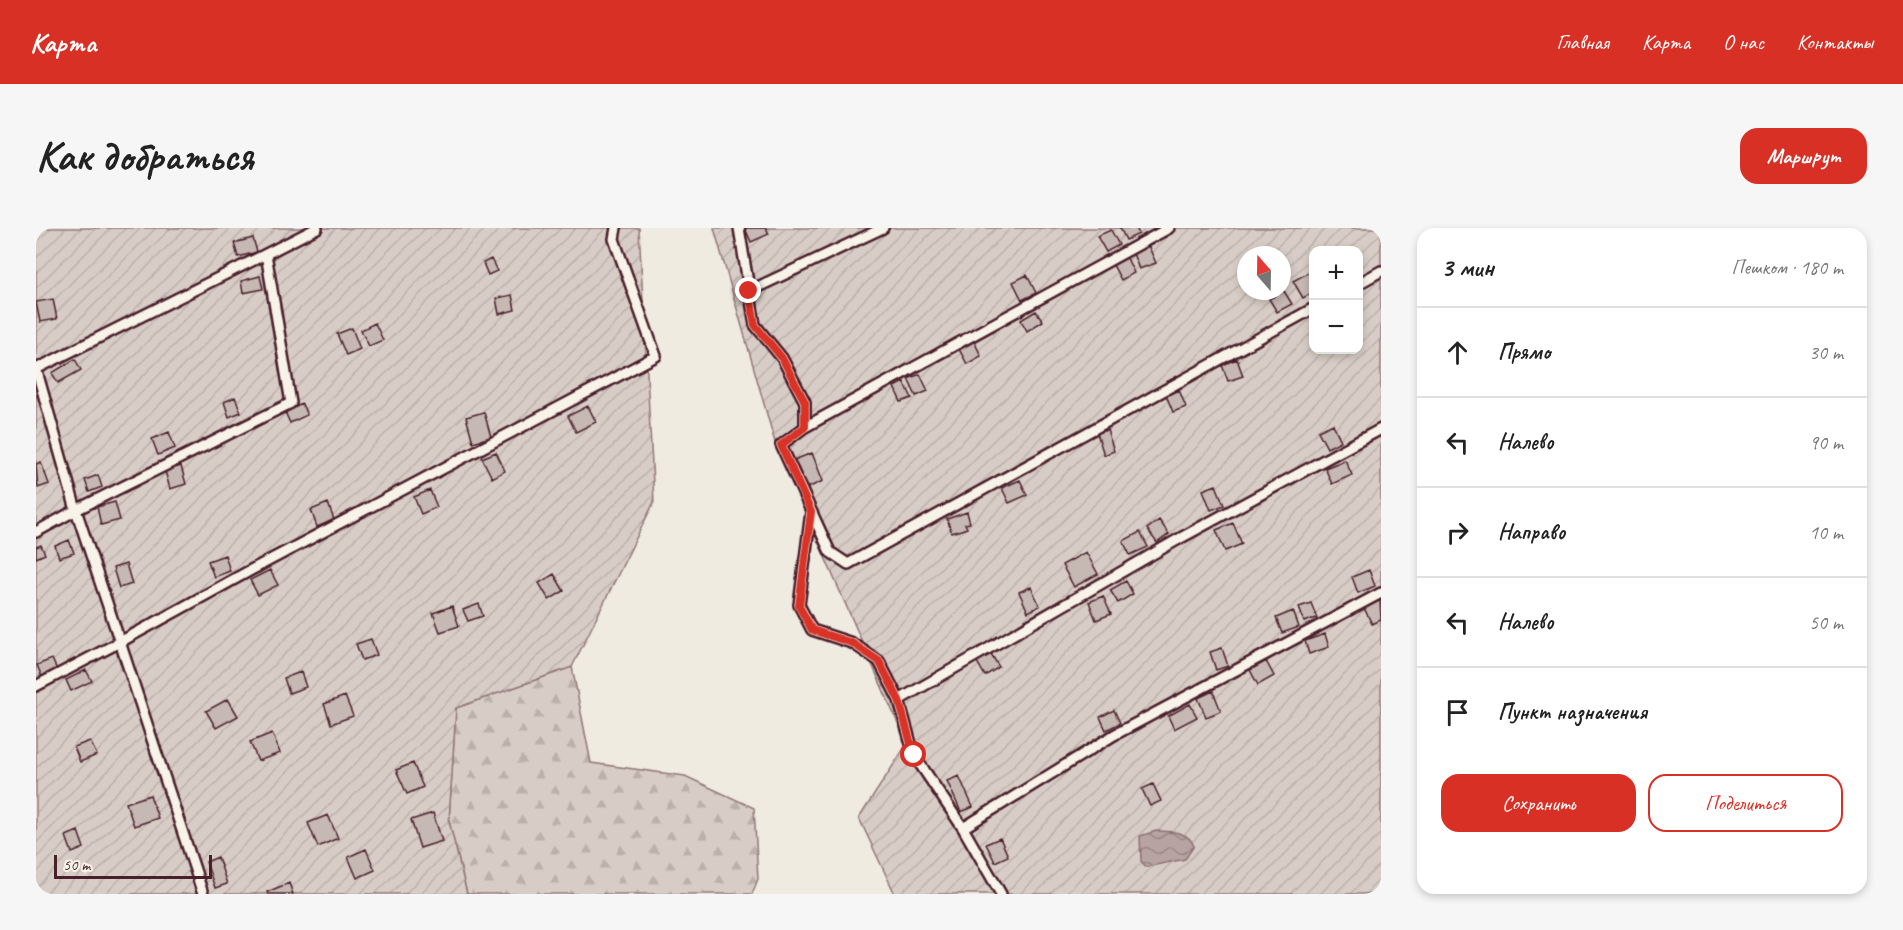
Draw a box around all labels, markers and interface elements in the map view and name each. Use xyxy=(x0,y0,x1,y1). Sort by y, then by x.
text: Карта xyxy=(30,25,97,60)
text: Главная xyxy=(1556,29,1609,55)
text: Карта xyxy=(1642,29,1690,55)
text: О нас xyxy=(1723,29,1764,55)
text: Контакты xyxy=(1797,29,1873,55)
button: Маршрут xyxy=(1740,128,1867,184)
text: Как добраться xyxy=(36,130,253,183)
north arrow xyxy=(1237,246,1291,300)
map controls xyxy=(1309,246,1363,354)
button: + xyxy=(1309,246,1363,300)
text: 3 мин xyxy=(1441,251,1494,284)
text: Пешком · 180 m xyxy=(1731,255,1843,280)
route end xyxy=(735,277,761,303)
button: − xyxy=(1309,300,1363,354)
icon: ahead xyxy=(1441,336,1474,369)
text: Прямо xyxy=(1498,338,1550,366)
text: 30 m xyxy=(1809,340,1843,365)
icon: left xyxy=(1441,426,1474,459)
text: Налево xyxy=(1498,428,1554,456)
text: 90 m xyxy=(1809,430,1843,455)
icon: right xyxy=(1441,516,1474,549)
text: Направо xyxy=(1498,518,1565,546)
text: 10 m xyxy=(1809,520,1843,545)
icon: left xyxy=(1441,606,1474,639)
text: Налево xyxy=(1498,608,1554,636)
text: 50 m xyxy=(1809,610,1843,635)
icon: arrive xyxy=(1441,696,1474,729)
text: Пункт назначения xyxy=(1498,698,1647,726)
route start xyxy=(900,741,926,767)
button: Сохранить xyxy=(1441,774,1636,832)
button: Поделиться xyxy=(1648,774,1843,832)
scale bar xyxy=(54,852,212,880)
text: 50 m xyxy=(63,855,90,875)

